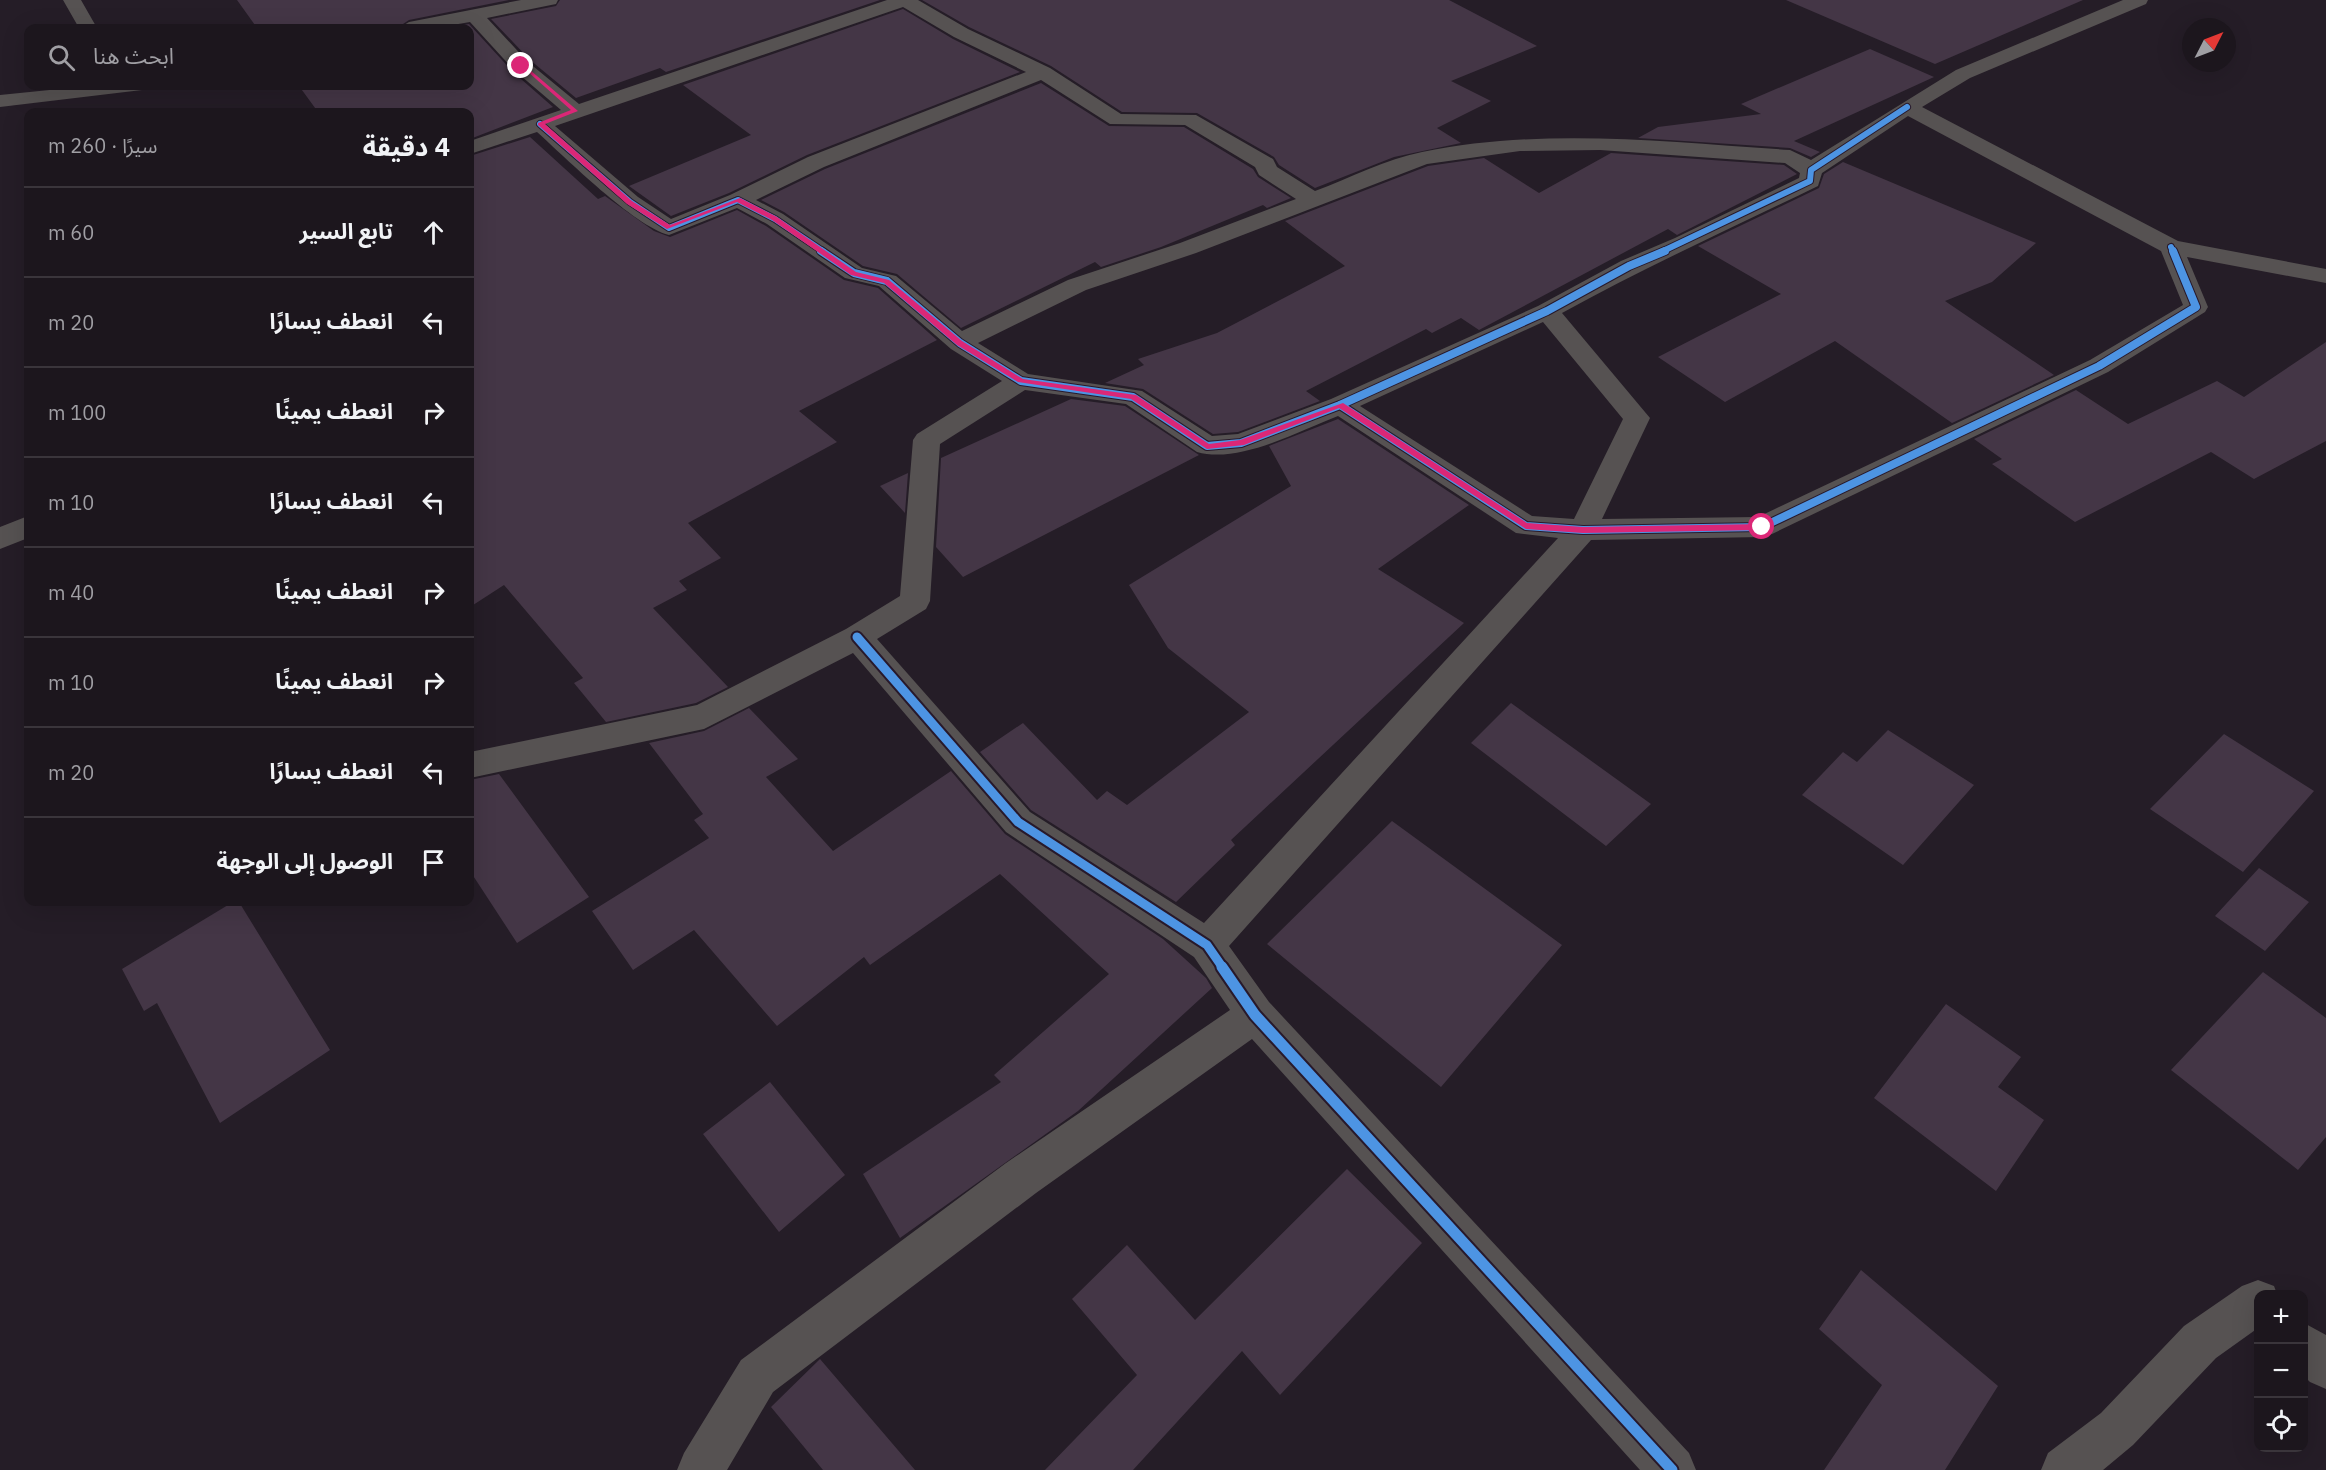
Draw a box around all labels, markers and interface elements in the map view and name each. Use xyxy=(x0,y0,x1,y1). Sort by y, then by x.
north arrow xyxy=(2182,18,2236,72)
search box xyxy=(24,24,474,90)
icon: search xyxy=(45,41,78,74)
text: ابحث هنا xyxy=(93,41,174,70)
route end xyxy=(507,52,533,78)
text: 4 دقيقة xyxy=(363,129,450,163)
text: سيرًا · 260 m xyxy=(48,132,157,159)
text: تابع السير xyxy=(300,216,393,245)
icon: ahead xyxy=(417,216,450,249)
text: 60 m xyxy=(48,219,94,246)
text: انعطف يسارًا xyxy=(270,306,393,335)
icon: left xyxy=(417,306,450,339)
text: 20 m xyxy=(48,309,94,336)
text: انعطف يمينًا xyxy=(275,396,393,425)
icon: right xyxy=(417,396,450,429)
text: 100 m xyxy=(48,399,106,426)
text: انعطف يسارًا xyxy=(270,486,393,515)
icon: left xyxy=(417,486,450,519)
text: 10 m xyxy=(48,489,94,516)
route start xyxy=(1748,513,1774,539)
text: انعطف يمينًا xyxy=(275,576,393,605)
icon: right xyxy=(417,576,450,609)
text: 40 m xyxy=(48,579,94,606)
text: انعطف يمينًا xyxy=(275,666,393,695)
icon: right xyxy=(417,666,450,699)
text: 10 m xyxy=(48,669,94,696)
text: انعطف يسارًا xyxy=(270,756,393,785)
icon: left xyxy=(417,756,450,789)
text: 20 m xyxy=(48,759,94,786)
text: الوصول إلى الوجهة xyxy=(216,846,393,875)
icon: arrive xyxy=(417,846,450,879)
map controls xyxy=(2254,1290,2308,1452)
button: + xyxy=(2254,1290,2308,1344)
button: − xyxy=(2254,1344,2308,1398)
button: locate xyxy=(2254,1398,2308,1452)

